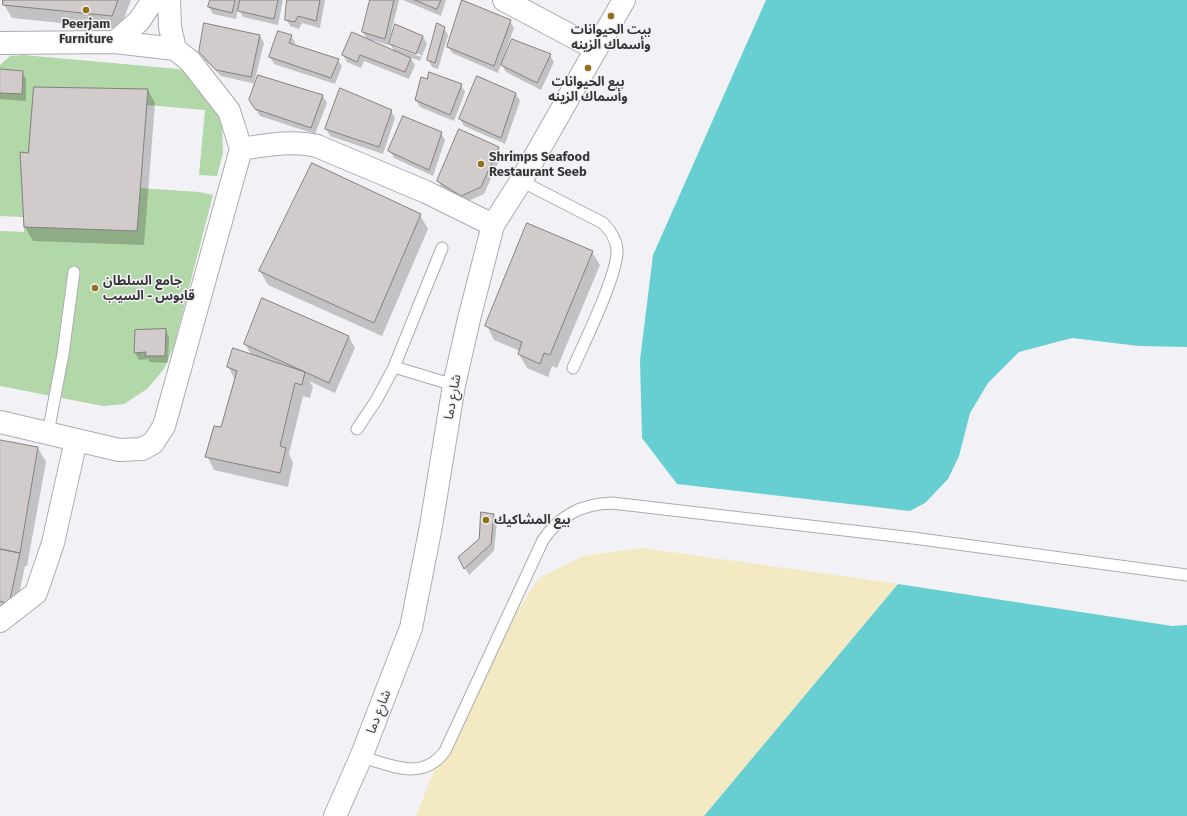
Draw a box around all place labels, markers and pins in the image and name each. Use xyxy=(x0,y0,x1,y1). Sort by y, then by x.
marker: Peerjam Furniture xyxy=(81,5,91,15)
marker: بيت الحيوانات وأسماك الزينه xyxy=(606,11,616,21)
place label: Peerjam Furniture xyxy=(59,16,113,47)
place label: بيت الحيوانات وأسماك الزينه xyxy=(571,22,651,53)
marker: بيع الحيوانات وأسماك الزينه xyxy=(583,63,593,73)
place label: بيع الحيوانات وأسماك الزينه xyxy=(548,74,628,105)
place label: Shrimps Seafood Restaurant Seeb xyxy=(489,149,590,180)
marker: Shrimps Seafood Restaurant Seeb xyxy=(476,159,486,169)
place label: جامع السلطان قابوس - السيب xyxy=(103,273,195,304)
marker: جامع السلطان قابوس - السيب xyxy=(90,283,100,293)
place label: بيع المشاكيك xyxy=(494,512,571,528)
marker: بيع المشاكيك xyxy=(481,515,491,525)

